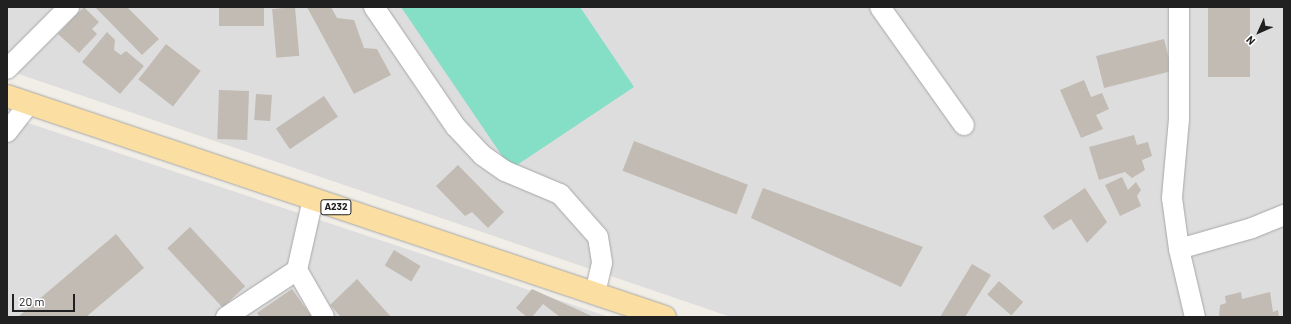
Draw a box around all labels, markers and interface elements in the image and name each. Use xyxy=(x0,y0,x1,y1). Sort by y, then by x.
north arrow xyxy=(1239,12,1279,52)
text: N xyxy=(1243,34,1257,48)
road number: A232 xyxy=(320,199,352,215)
scale bar xyxy=(14,286,77,312)
text: 20 m xyxy=(19,294,45,308)

